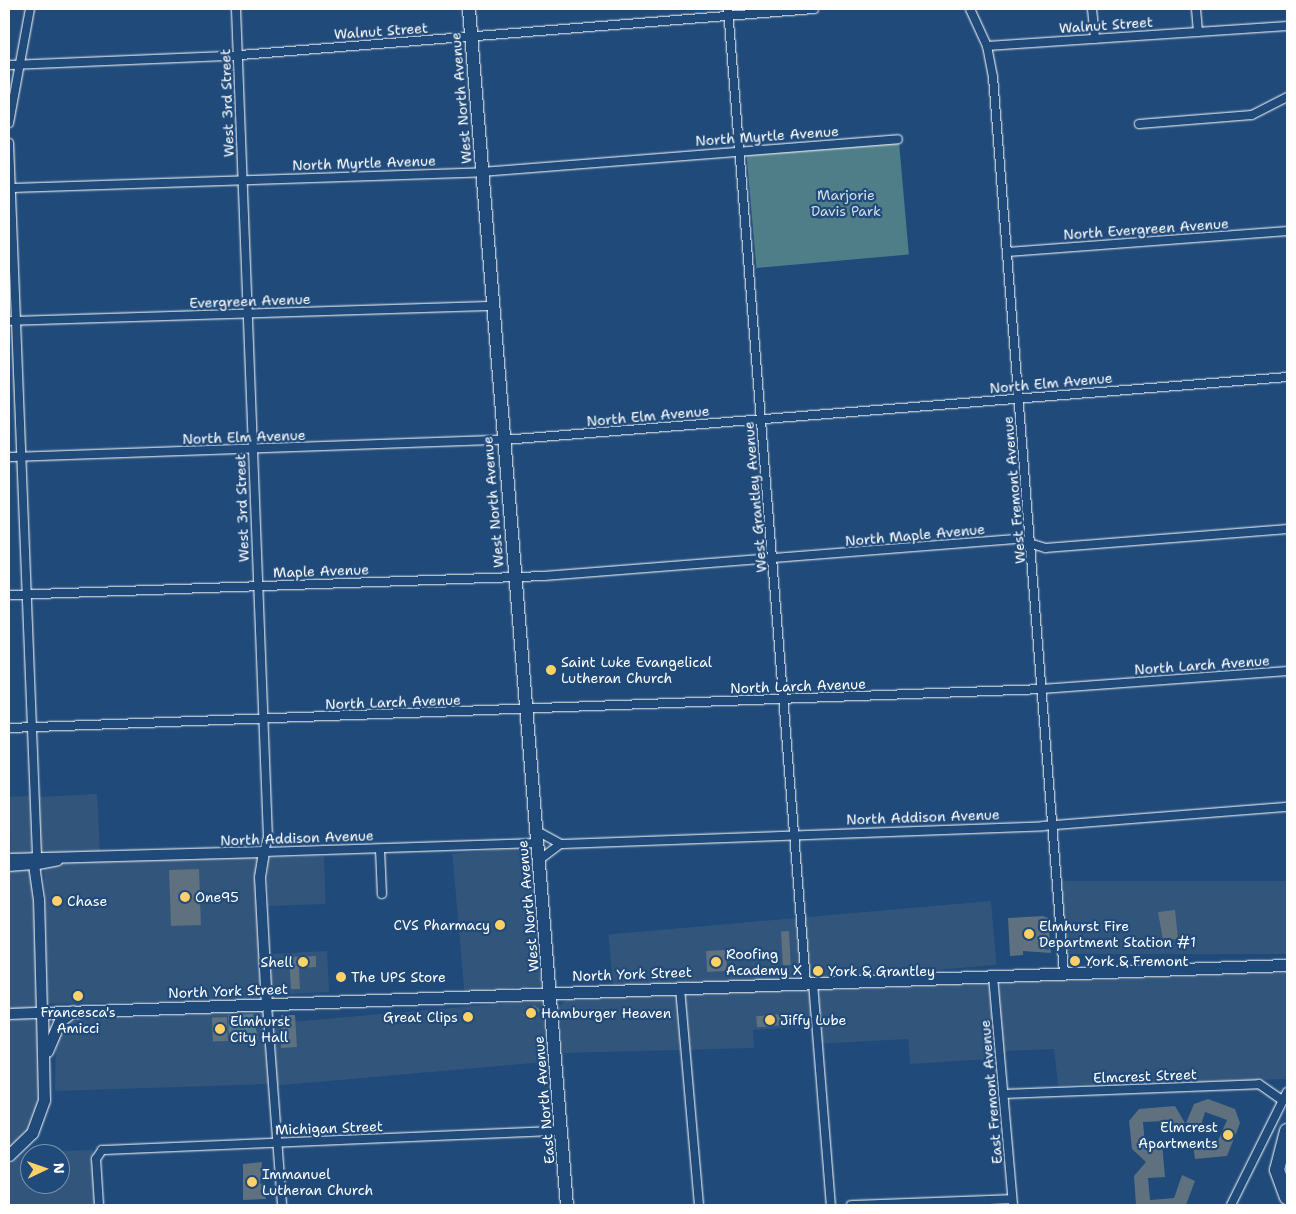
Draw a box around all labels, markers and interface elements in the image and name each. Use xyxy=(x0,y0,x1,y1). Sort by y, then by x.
street label: Walnut Street xyxy=(1058,13,1154,37)
street label: Walnut Street xyxy=(333,19,429,43)
street label: West North Avenue xyxy=(447,32,475,164)
street label: West 3rd Street xyxy=(217,49,237,157)
street label: North Myrtle Avenue xyxy=(695,123,839,149)
street label: North Myrtle Avenue xyxy=(292,152,436,174)
park label: Marjorie Davis Park xyxy=(811,187,881,220)
street label: North Evergreen Avenue xyxy=(1063,215,1229,243)
street label: Evergreen Avenue xyxy=(189,290,311,312)
street label: North Elm Avenue xyxy=(989,369,1113,397)
street label: North Elm Avenue xyxy=(586,402,710,430)
street label: West Fremont Avenue xyxy=(999,415,1029,565)
street label: West Grantley Avenue xyxy=(740,421,770,573)
street label: North Elm Avenue xyxy=(182,426,306,448)
street label: West North Avenue xyxy=(479,436,507,568)
street label: West 3rd Street xyxy=(232,454,252,562)
street label: North Maple Avenue xyxy=(844,521,986,549)
street label: Maple Avenue xyxy=(273,561,369,581)
street label: North Larch Avenue xyxy=(1134,652,1270,678)
place label: Saint Luke Evangelical Lutheran Church xyxy=(561,654,712,686)
marker: Saint Luke Evangelical Lutheran Church xyxy=(545,664,557,676)
street label: North Larch Avenue xyxy=(730,675,866,697)
street label: North Larch Avenue xyxy=(325,691,461,713)
street label: North Addison Avenue xyxy=(846,806,1000,828)
street label: North Addison Avenue xyxy=(220,827,374,849)
street label: West North Avenue xyxy=(514,840,542,972)
place label: One95 xyxy=(195,889,239,905)
marker: One95 xyxy=(179,891,191,903)
place label: Chase xyxy=(67,893,107,909)
marker: Chase xyxy=(51,895,63,907)
place label: CVS Pharmacy xyxy=(394,917,490,933)
place label: Elmhurst Fire Department Station #1 xyxy=(1039,918,1196,950)
marker: CVS Pharmacy xyxy=(494,919,506,931)
marker: Elmhurst Fire Department Station #1 xyxy=(1023,928,1035,940)
place label: Roofing Academy X xyxy=(726,946,802,979)
place label: York & Fremont xyxy=(1085,953,1189,969)
place label: Shell xyxy=(260,954,293,970)
marker: York & Fremont xyxy=(1069,955,1081,967)
marker: Shell xyxy=(297,956,309,968)
marker: Roofing Academy X xyxy=(710,956,722,968)
place label: York & Grantley xyxy=(828,963,935,979)
street label: North York Street xyxy=(572,964,692,984)
marker: York & Grantley xyxy=(812,965,824,977)
place label: The UPS Store xyxy=(351,969,446,985)
marker: The UPS Store xyxy=(335,971,347,983)
street label: North York Street xyxy=(168,981,288,1001)
marker: Francesca's Amicci xyxy=(72,990,84,1002)
place label: Francesca's Amicci xyxy=(40,1004,116,1036)
place label: Hamburger Heaven xyxy=(541,1005,671,1021)
marker: Hamburger Heaven xyxy=(525,1007,537,1019)
place label: Great Clips xyxy=(383,1009,458,1025)
marker: Great Clips xyxy=(462,1011,474,1023)
place label: Jiffy Lube xyxy=(780,1012,847,1028)
place label: Elmhurst City Hall xyxy=(230,1013,290,1046)
marker: Jiffy Lube xyxy=(764,1014,776,1026)
street label: East Fremont Avenue xyxy=(976,1019,1006,1165)
marker: Elmhurst City Hall xyxy=(214,1023,226,1035)
street label: East North Avenue xyxy=(530,1035,558,1165)
street label: Elmcrest Street xyxy=(1093,1066,1197,1086)
street label: Michigan Street xyxy=(275,1118,383,1138)
place label: Elmcrest Apartments xyxy=(1138,1119,1218,1152)
marker: Elmcrest Apartments xyxy=(1222,1129,1234,1141)
north arrow xyxy=(20,1144,70,1194)
text: N xyxy=(50,1162,68,1174)
place label: Immanuel Lutheran Church xyxy=(262,1166,373,1198)
marker: Immanuel Lutheran Church xyxy=(246,1176,258,1188)

